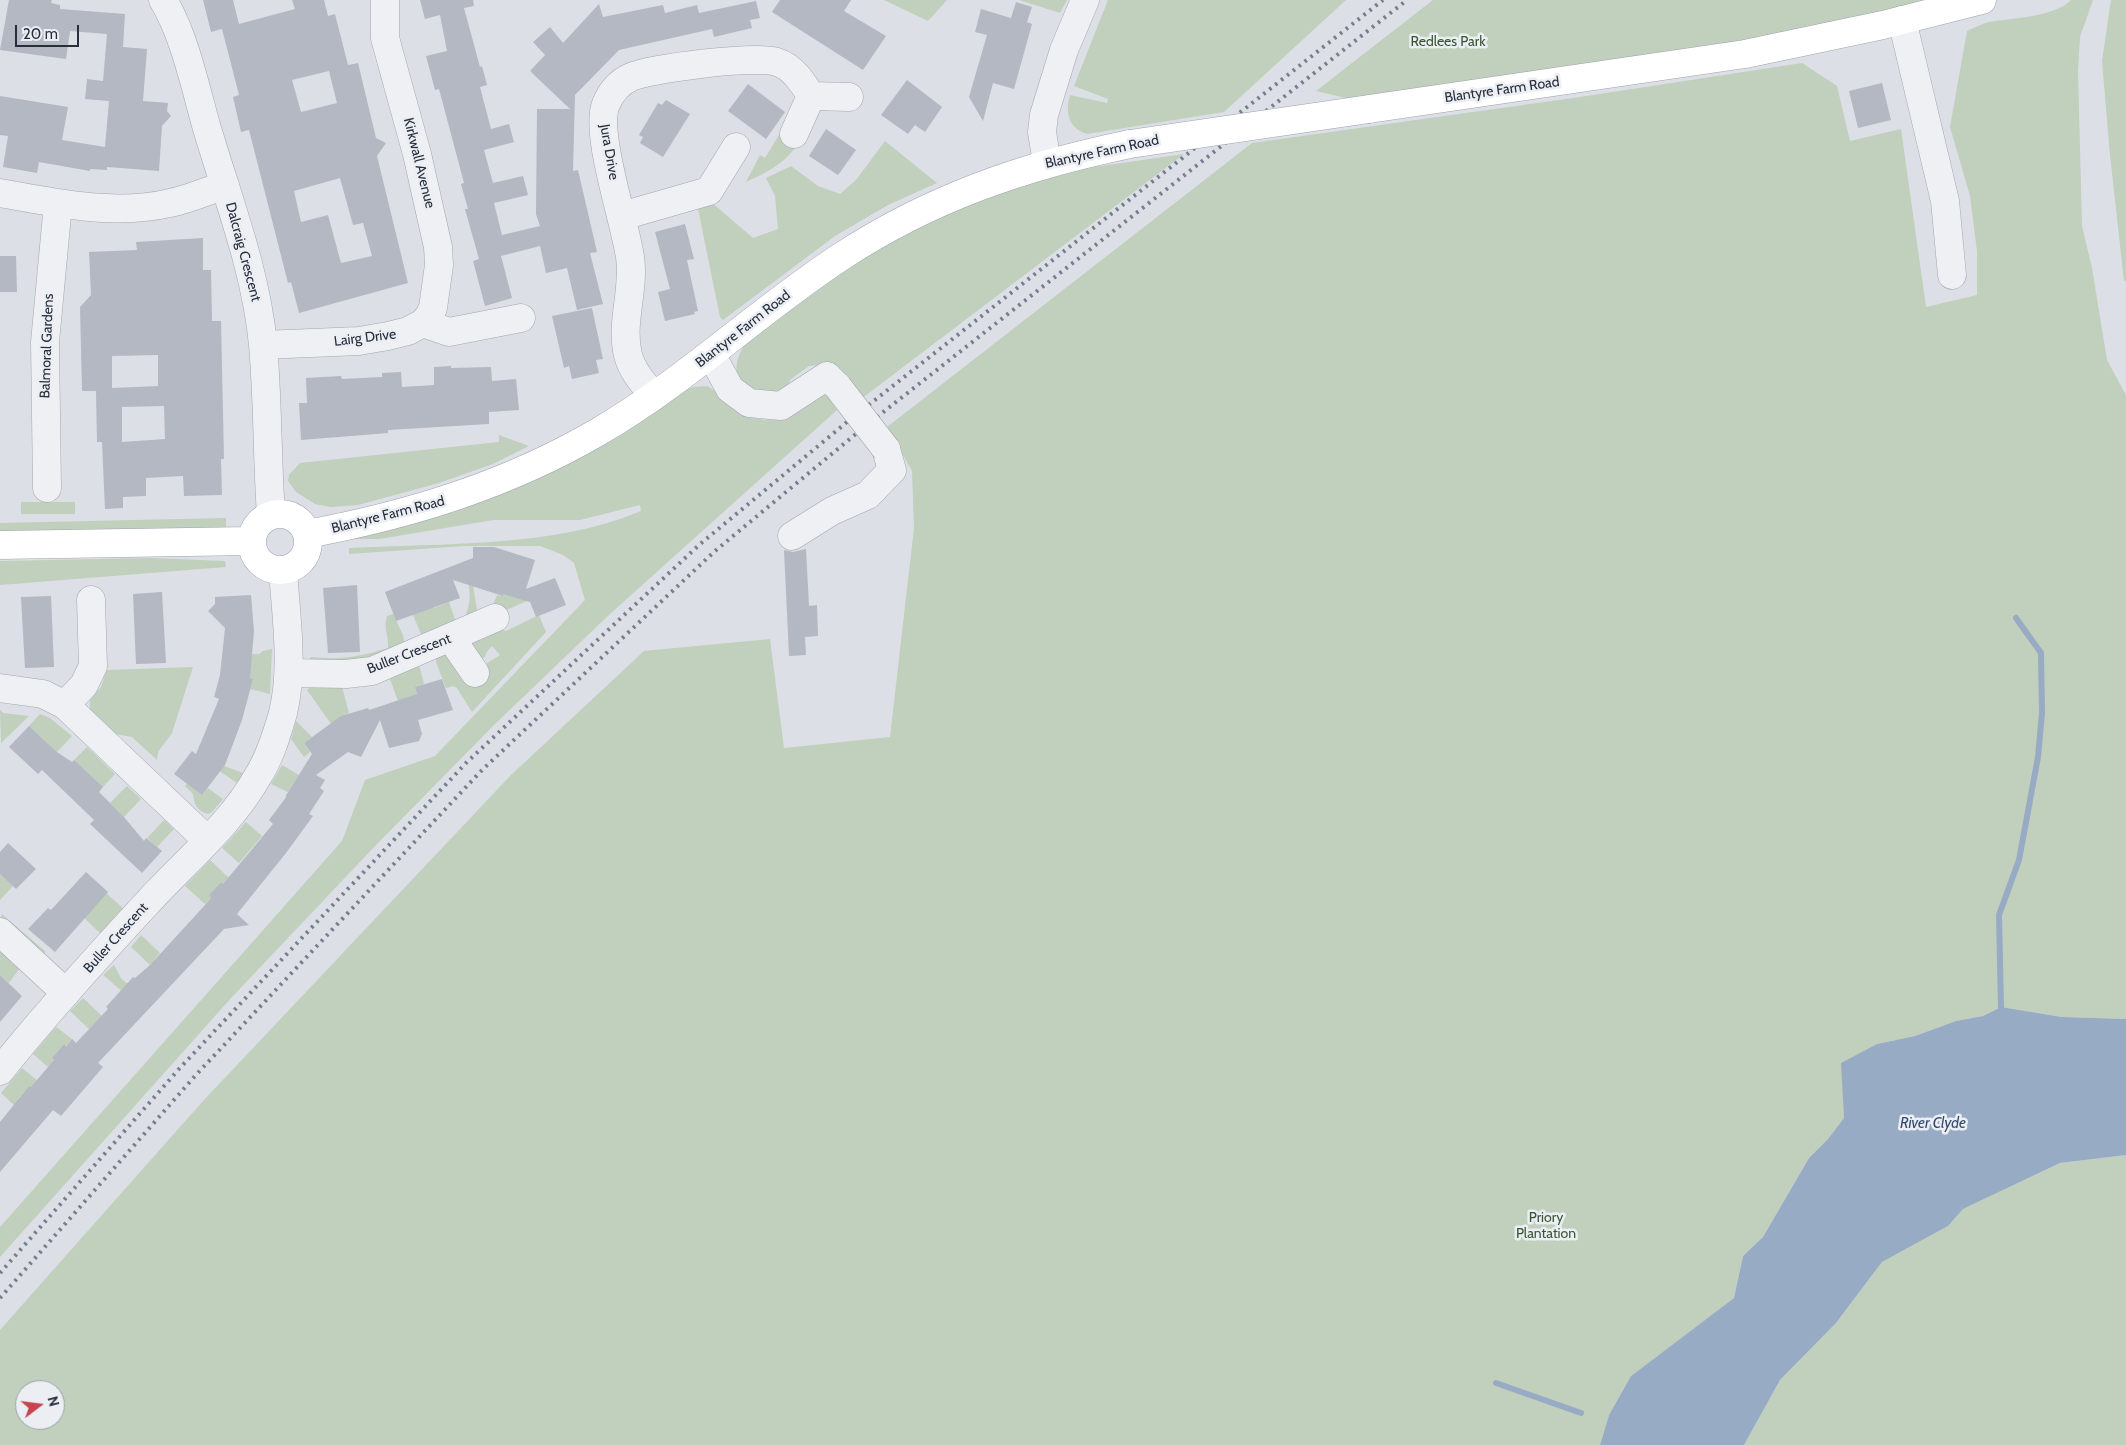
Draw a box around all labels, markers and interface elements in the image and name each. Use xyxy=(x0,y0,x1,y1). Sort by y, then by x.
scale bar xyxy=(18,15,81,47)
text: 20 m xyxy=(23,25,58,43)
park label: Redlees Park xyxy=(1411,34,1485,50)
street label: Blantyre Farm Road xyxy=(1443,74,1561,106)
street label: Kirkwall Avenue xyxy=(400,116,438,210)
street label: Jura Drive xyxy=(596,123,622,181)
street label: Blantyre Farm Road xyxy=(1044,132,1160,172)
street label: Dalcraig Crescent xyxy=(222,201,264,303)
street label: Blantyre Farm Road xyxy=(692,287,794,371)
street label: Balmoral Gardens xyxy=(37,293,57,399)
street label: Lairg Drive xyxy=(333,326,397,350)
street label: Blantyre Farm Road xyxy=(330,493,446,537)
street label: Buller Crescent xyxy=(365,630,453,678)
street label: Buller Crescent xyxy=(80,899,152,977)
water label: River Clyde xyxy=(1900,1115,1966,1133)
park label: Priory Plantation xyxy=(1516,1210,1576,1242)
north arrow xyxy=(15,1380,65,1430)
text: N xyxy=(44,1394,63,1408)

